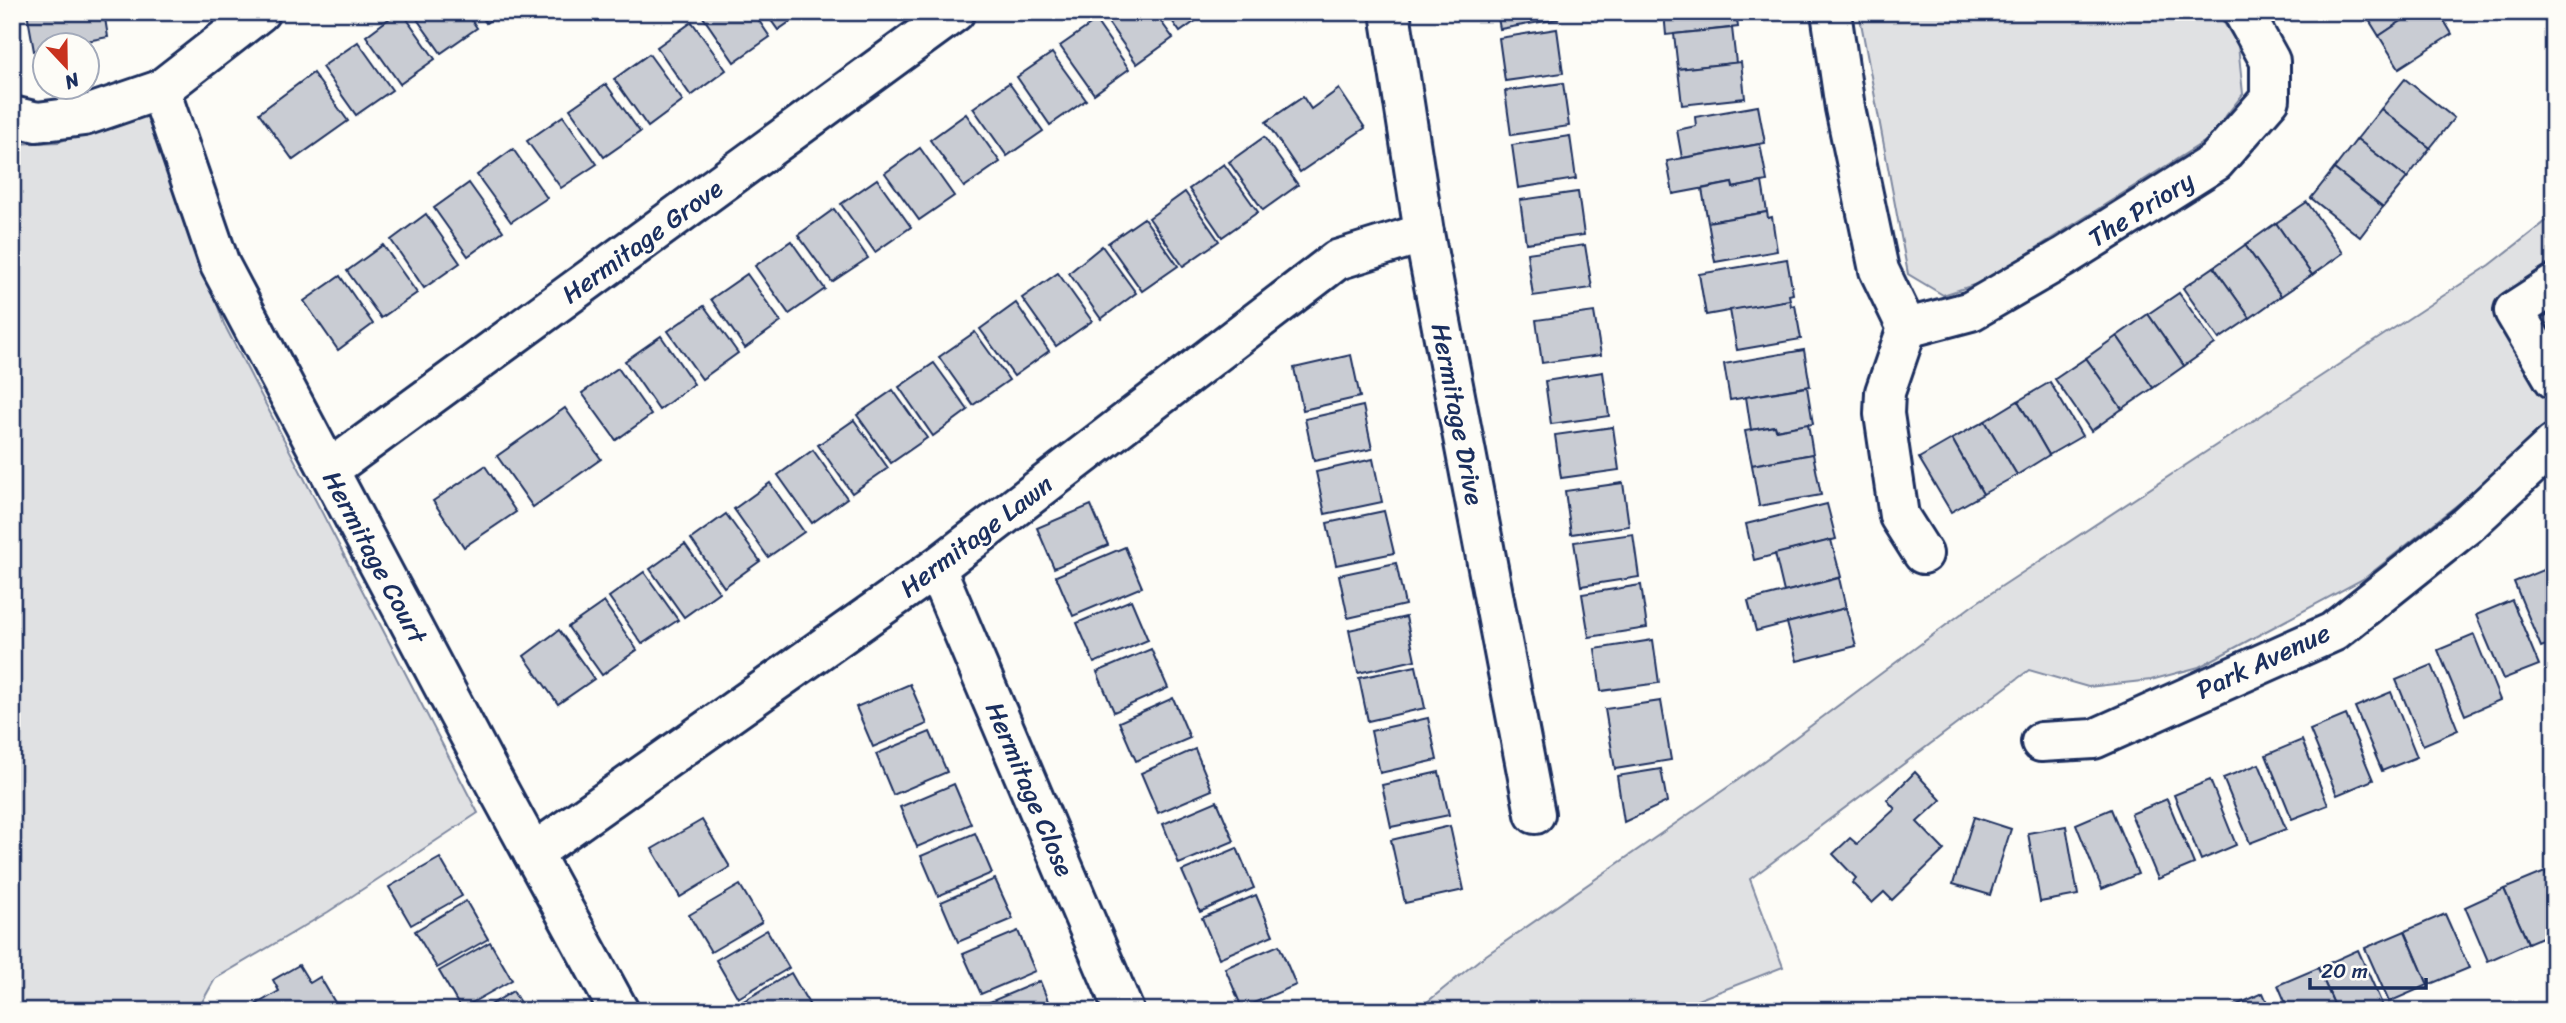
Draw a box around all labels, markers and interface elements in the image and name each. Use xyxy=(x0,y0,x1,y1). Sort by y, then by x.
north arrow xyxy=(32,32,102,102)
text: N xyxy=(59,63,85,99)
street label: The Priory xyxy=(2079,158,2204,260)
street label: Hermitage Grove xyxy=(551,166,733,316)
street label: Hermitage Drive xyxy=(1418,319,1498,509)
street label: Hermitage Court xyxy=(310,462,441,653)
street label: Hermitage Lawn xyxy=(889,462,1063,610)
street label: Park Avenue xyxy=(2188,610,2338,712)
street label: Hermitage Close xyxy=(972,694,1088,884)
scale bar xyxy=(2310,946,2426,990)
text: 20 m xyxy=(2321,952,2368,990)

